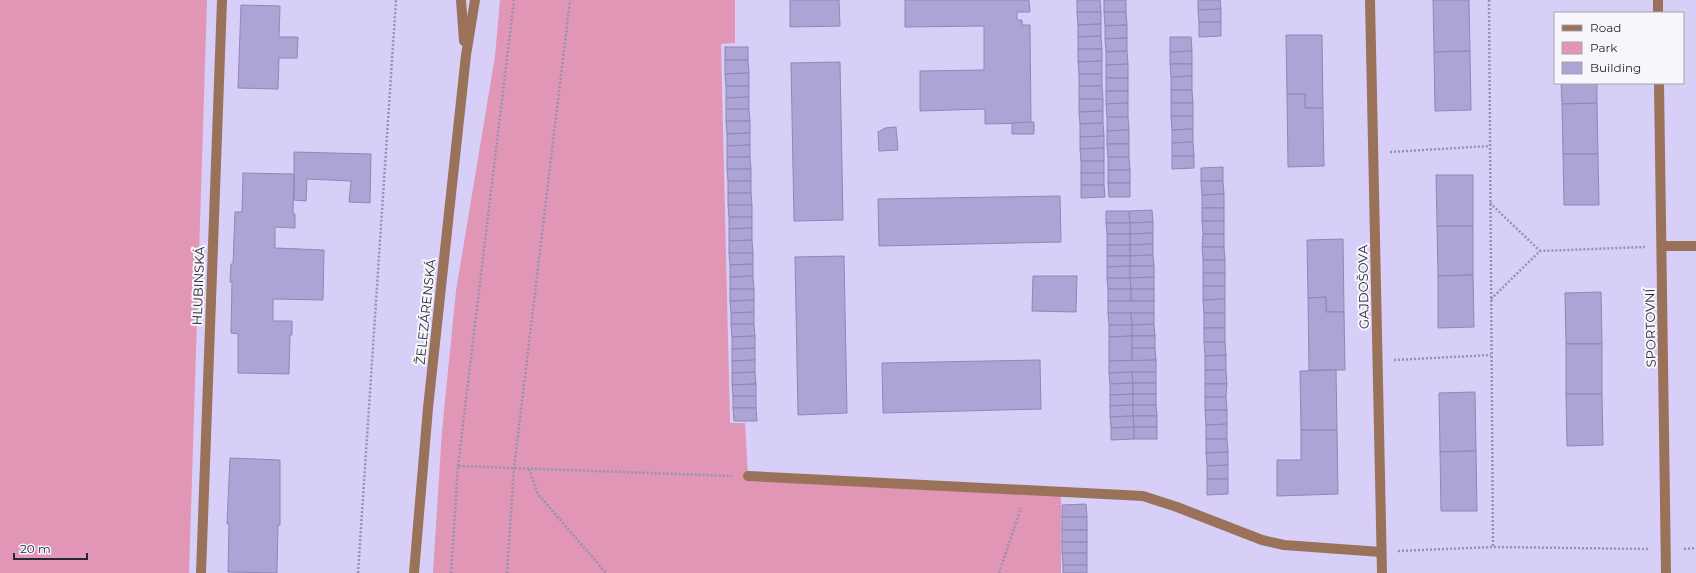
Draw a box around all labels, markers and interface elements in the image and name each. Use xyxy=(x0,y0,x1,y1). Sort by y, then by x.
legend xyxy=(1554,12,1684,84)
text: Road xyxy=(1590,20,1621,35)
text: Park xyxy=(1590,40,1618,55)
text: Building xyxy=(1590,60,1641,75)
street label: GAJDOŠOVA xyxy=(1354,244,1372,329)
street label: HLUBINSKÁ xyxy=(189,246,207,326)
street label: ŽELEZÁRENSKÁ xyxy=(411,258,439,366)
street label: SPORTOVNÍ xyxy=(1641,287,1659,368)
scale bar xyxy=(14,535,87,561)
text: 20 m xyxy=(20,541,51,556)

